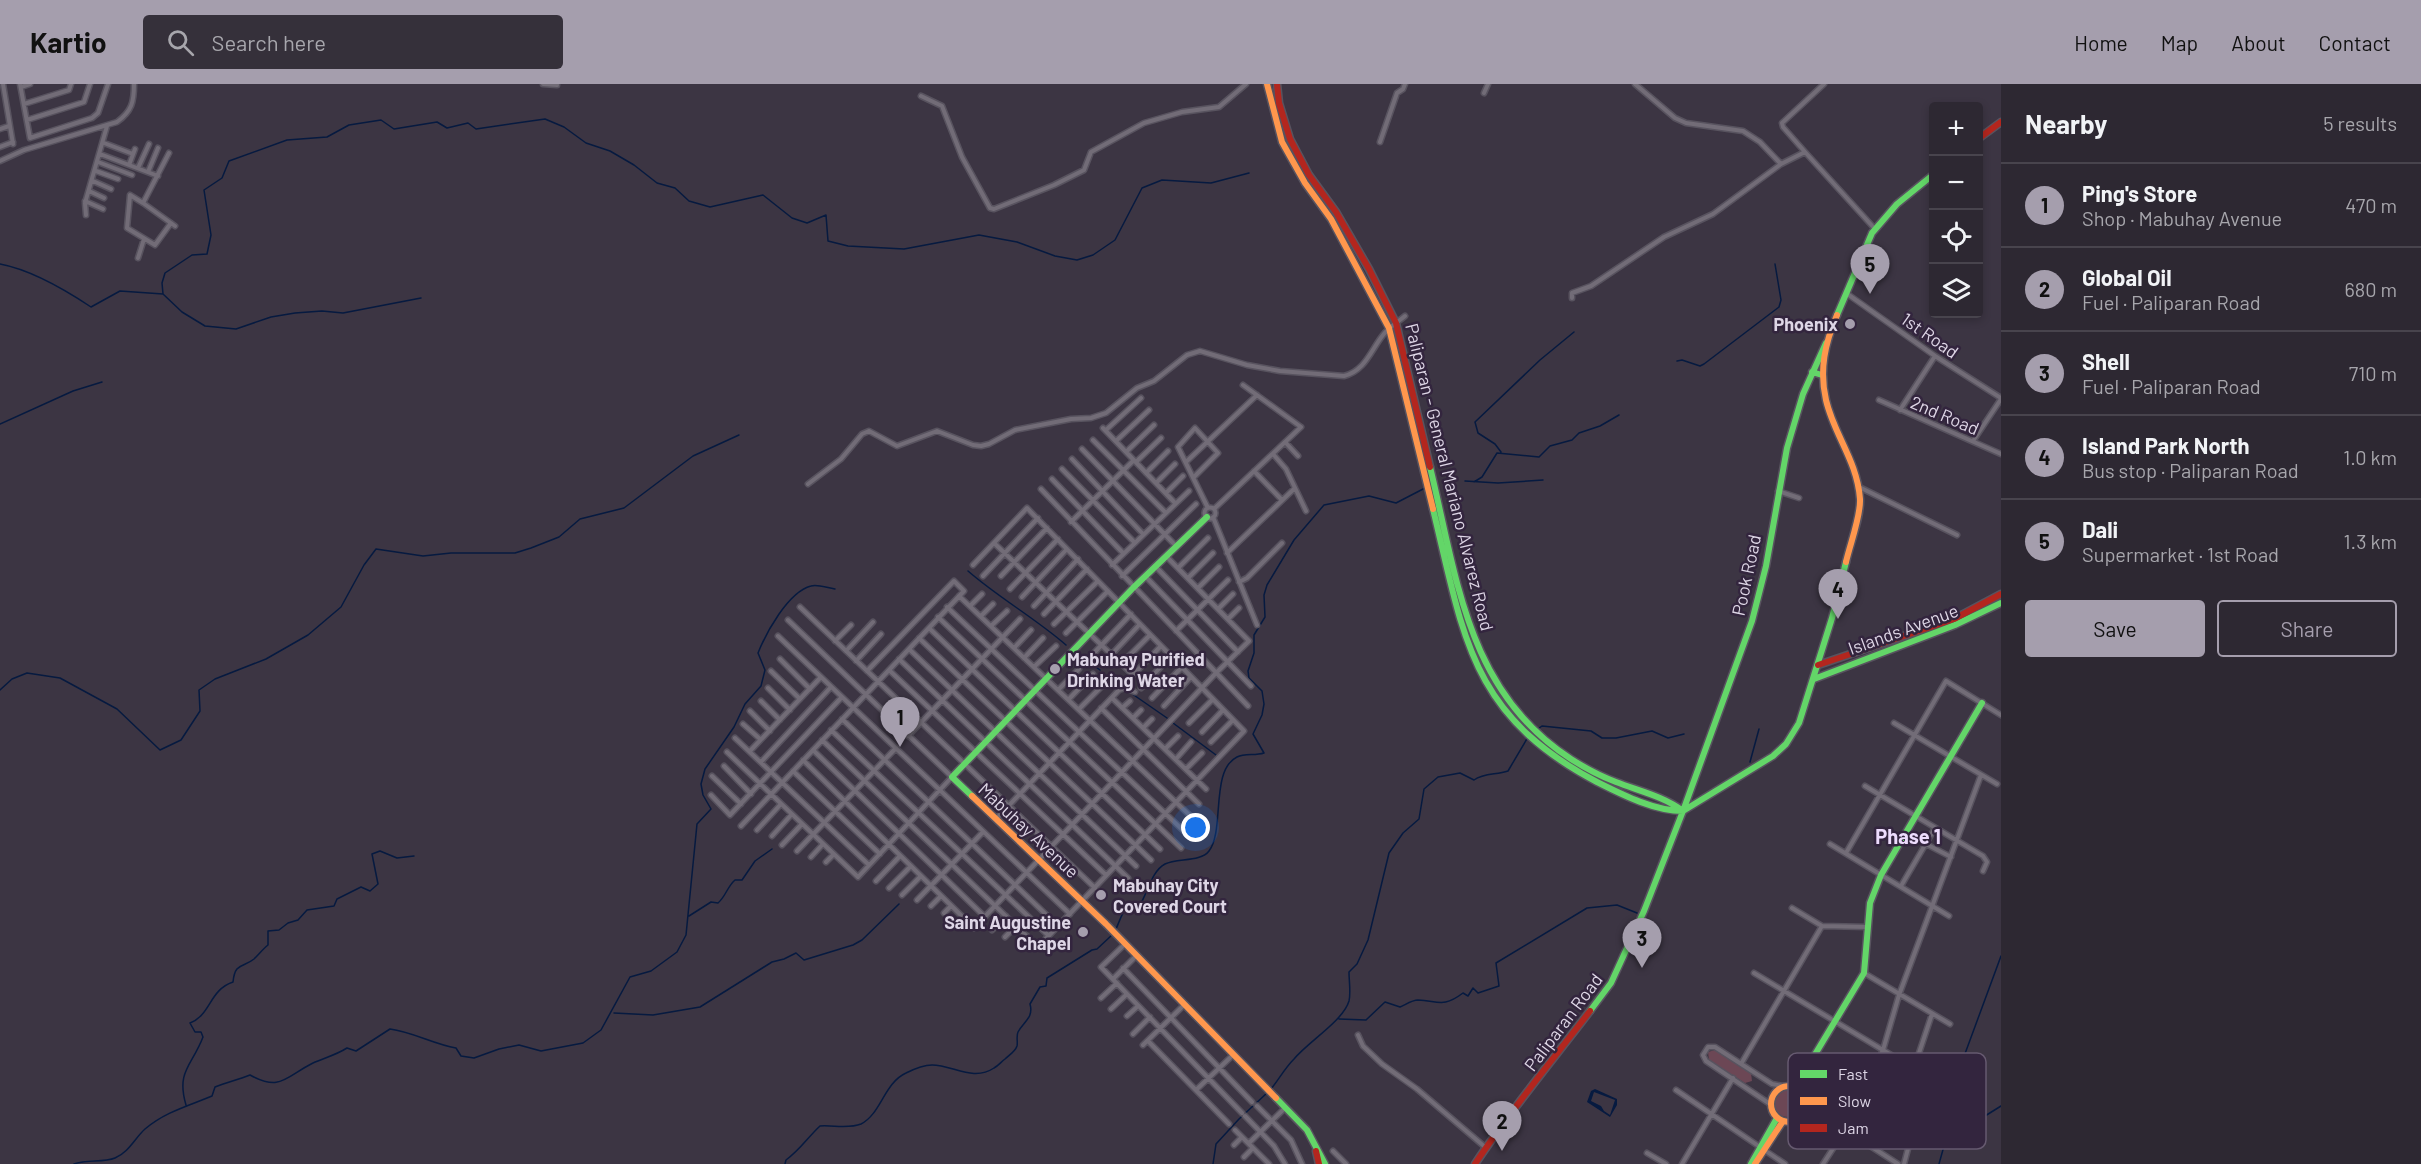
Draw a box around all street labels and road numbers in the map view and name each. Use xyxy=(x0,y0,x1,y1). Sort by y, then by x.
street label: 1st Road xyxy=(1897,307,1963,363)
street label: Paliparan - General Mariano Alvarez Road xyxy=(1401,321,1499,633)
street label: 2nd Road xyxy=(1907,391,1983,439)
street label: Pook Road xyxy=(1727,532,1765,618)
street label: Islands Avenue xyxy=(1845,599,1961,659)
street label: Mabuhay Avenue xyxy=(974,778,1084,882)
street label: Paliparan Road xyxy=(1519,969,1607,1075)

